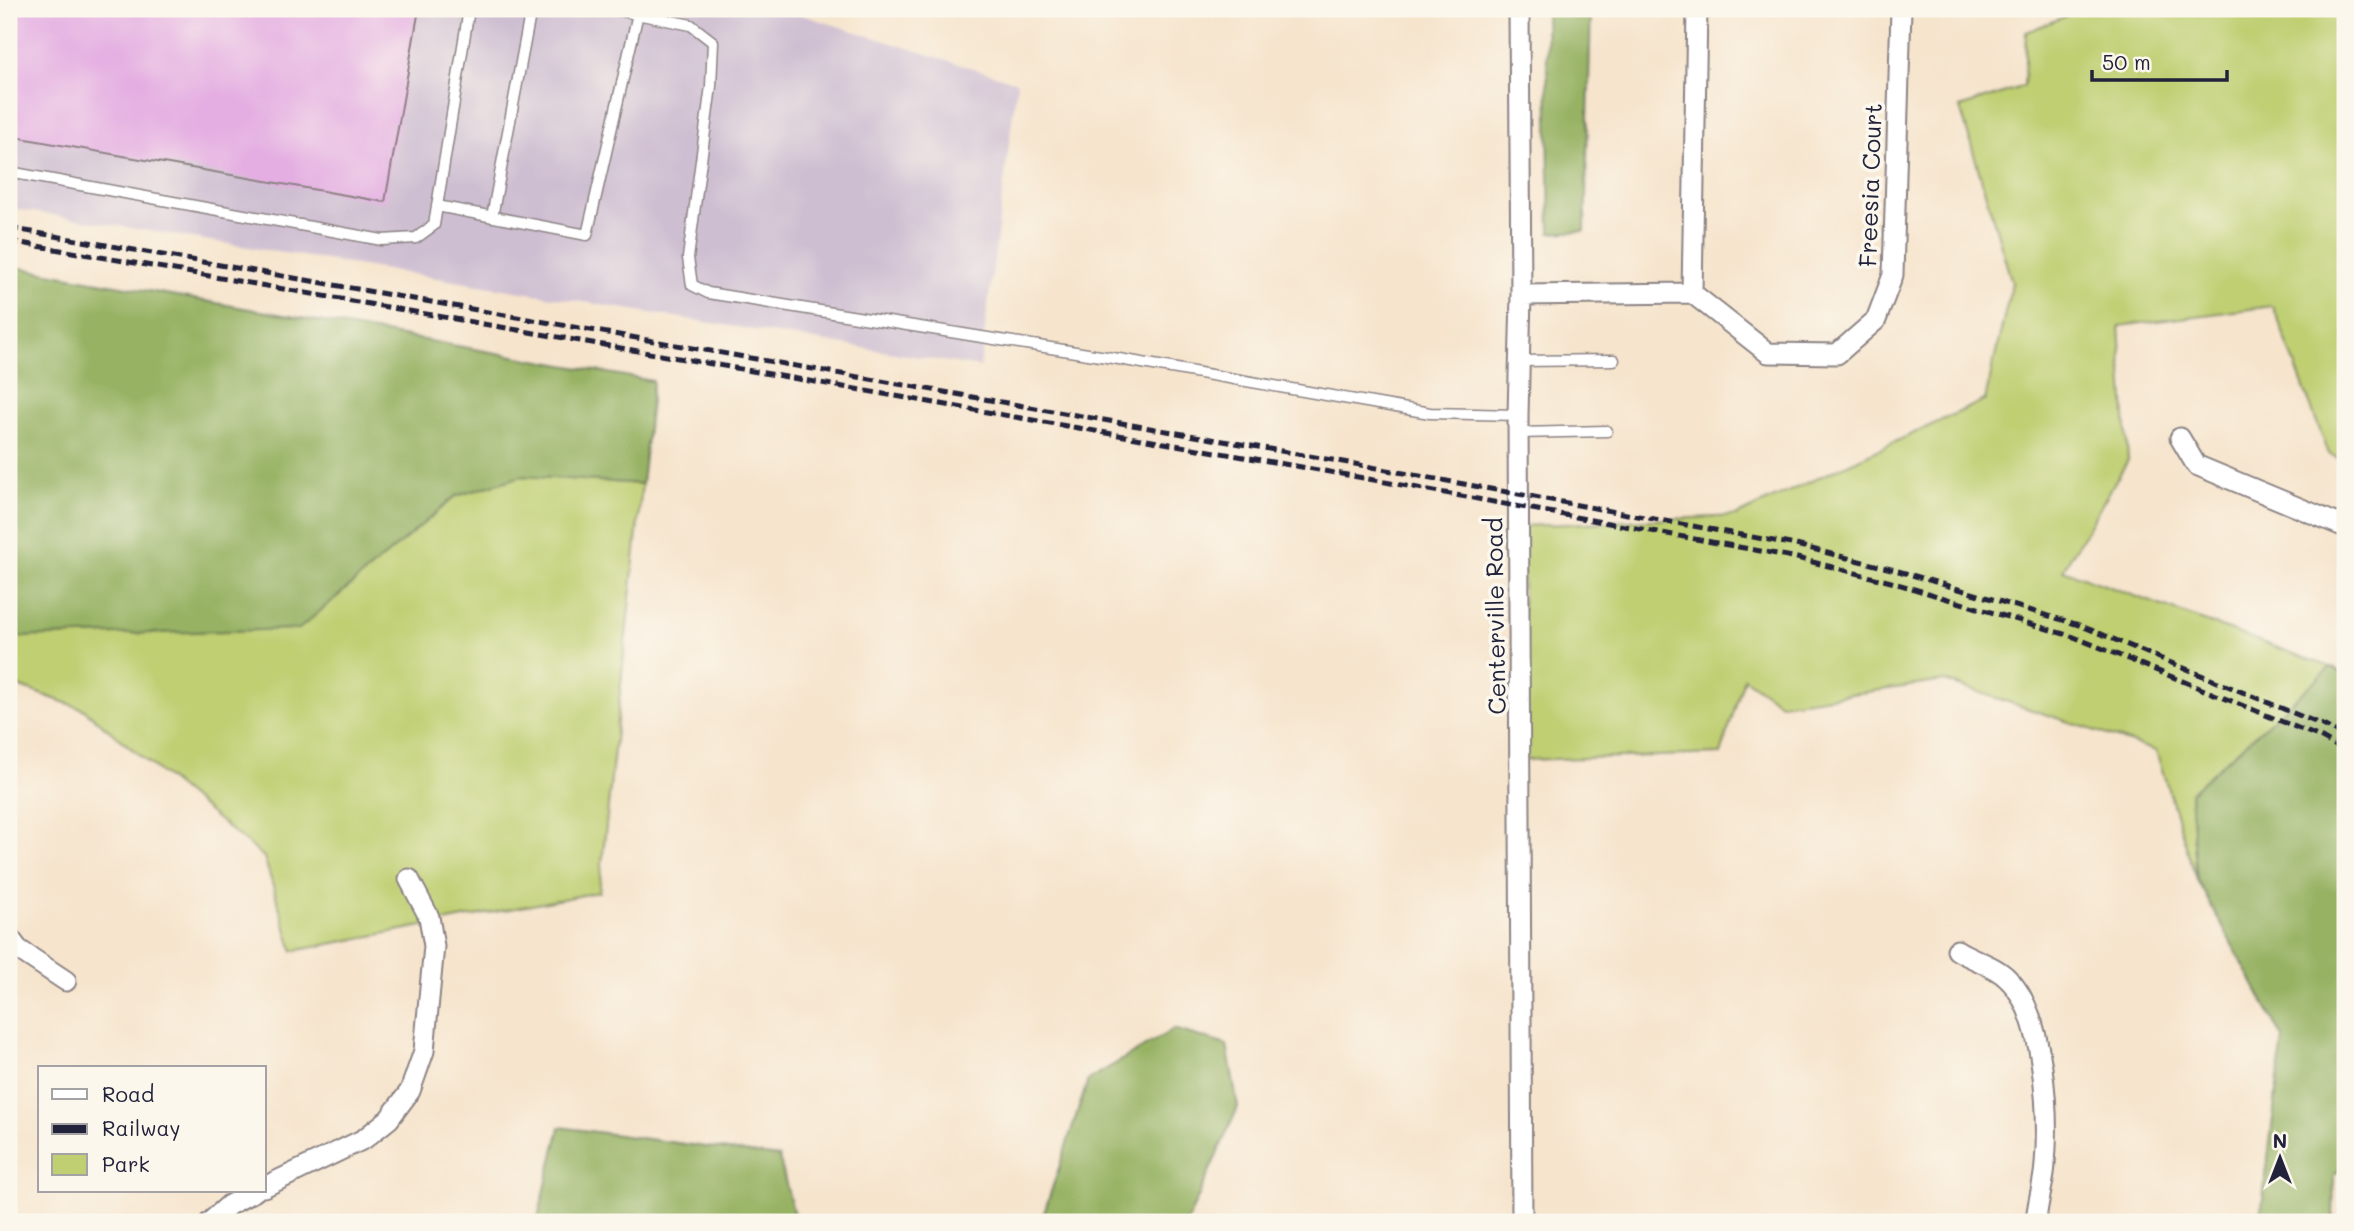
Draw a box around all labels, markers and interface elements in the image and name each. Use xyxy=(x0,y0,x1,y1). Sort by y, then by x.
scale bar xyxy=(2092,38,2226,82)
text: 50 m xyxy=(2102,48,2151,75)
street label: Freesia Court xyxy=(1851,102,1888,267)
street label: Centerville Road xyxy=(1477,517,1512,715)
legend xyxy=(38,1066,266,1192)
text: Road xyxy=(102,1080,154,1107)
text: Railway xyxy=(102,1114,181,1141)
north arrow xyxy=(2246,1122,2316,1192)
text: N xyxy=(2273,1128,2287,1153)
text: Park xyxy=(102,1150,150,1177)

